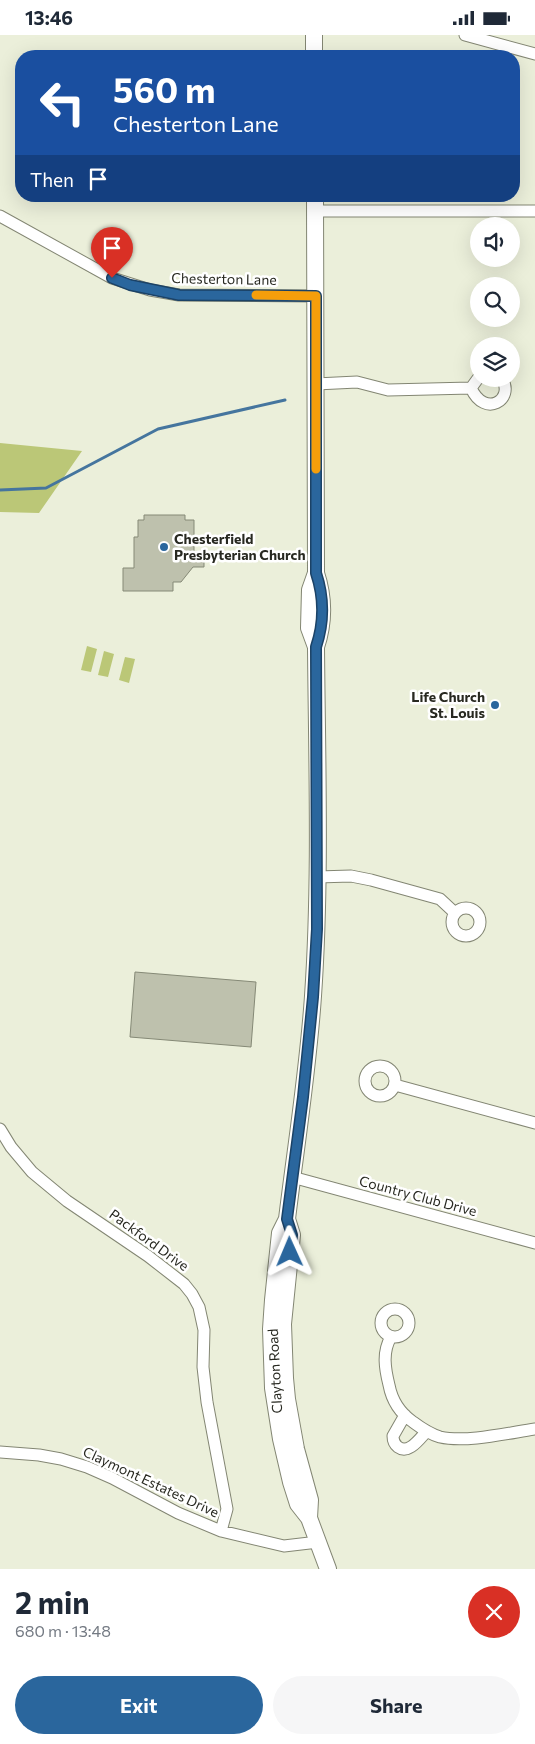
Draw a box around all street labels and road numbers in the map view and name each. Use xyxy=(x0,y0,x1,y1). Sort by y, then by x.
street label: Chesterton Lane xyxy=(171,269,277,288)
street label: Country Club Drive xyxy=(358,1172,479,1219)
street label: Packford Drive xyxy=(106,1205,192,1274)
street label: Clayton Road xyxy=(264,1328,285,1414)
street label: Claymont Estates Drive xyxy=(80,1443,222,1521)

